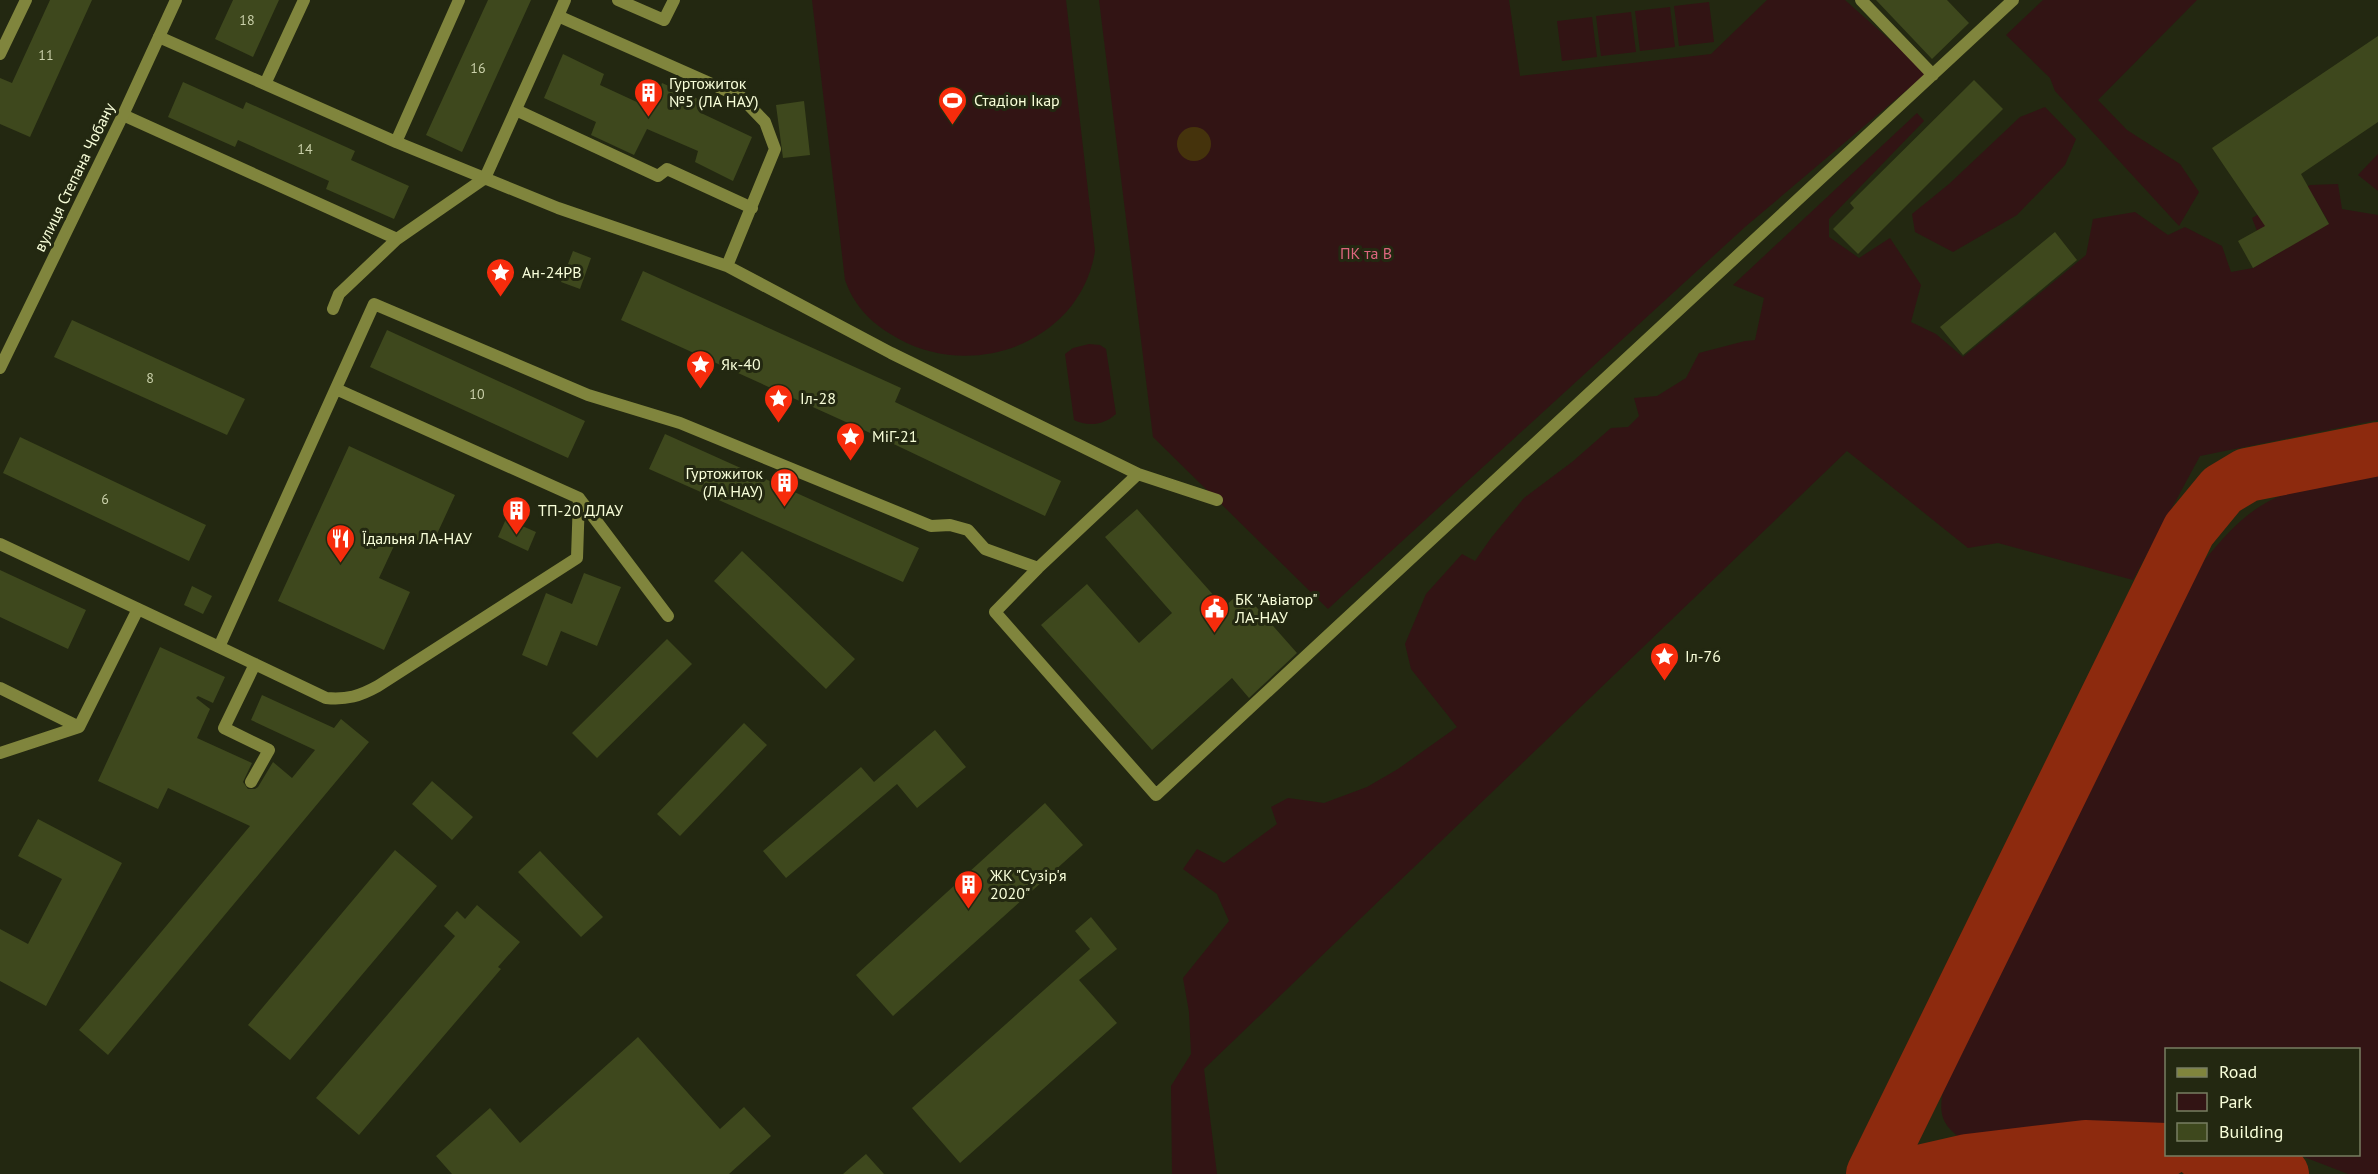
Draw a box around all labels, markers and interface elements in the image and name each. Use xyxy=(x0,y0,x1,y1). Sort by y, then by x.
house number: 18 xyxy=(239,11,255,29)
house number: 11 xyxy=(38,46,54,64)
house number: 16 xyxy=(470,59,486,77)
place label: Гуртожиток №5 (ЛА НАУ) xyxy=(669,73,759,111)
building icon: Гуртожиток №5 (ЛА НАУ) xyxy=(632,76,664,118)
sports icon: Стадіон Ікар xyxy=(937,84,969,126)
place label: Стадіон Ікар xyxy=(974,90,1060,110)
street label: вулиця Степана Чобану xyxy=(29,99,119,255)
house number: 14 xyxy=(297,140,313,158)
park label: ПК та В xyxy=(1340,243,1392,263)
place icon: Ан-24РВ xyxy=(485,256,517,298)
place label: Ан-24РВ xyxy=(522,262,582,282)
place icon: Як-40 xyxy=(684,348,716,390)
place label: Як-40 xyxy=(721,354,761,374)
house number: 8 xyxy=(146,369,154,387)
place icon: Іл-28 xyxy=(763,382,795,424)
house number: 10 xyxy=(469,385,485,403)
place label: Іл-28 xyxy=(800,388,836,408)
place icon: МіГ-21 xyxy=(835,420,867,462)
place label: МіГ-21 xyxy=(872,426,917,446)
place label: Гуртожиток (ЛА НАУ) xyxy=(686,463,763,501)
building icon: Гуртожиток (ЛА НАУ) xyxy=(768,466,800,508)
house number: 6 xyxy=(101,490,109,508)
building icon: ТП-20 ДЛАУ xyxy=(501,494,533,536)
place label: ТП-20 ДЛАУ xyxy=(538,500,623,520)
restaurant icon: Їдальня ЛА-НАУ xyxy=(325,522,357,564)
place label: Їдальня ЛА-НАУ xyxy=(362,528,472,548)
place label: БК "Авіатор" ЛА-НАУ xyxy=(1234,589,1318,627)
public building icon: БК "Авіатор" ЛА-НАУ xyxy=(1198,592,1230,634)
place icon: Іл-76 xyxy=(1648,640,1680,682)
place label: Іл-76 xyxy=(1685,646,1721,666)
place label: ЖК "Сузір'я 2020" xyxy=(989,865,1067,903)
building icon: ЖК "Сузір'я 2020" xyxy=(953,868,985,910)
legend xyxy=(2165,1048,2360,1156)
text: Road xyxy=(2219,1060,2257,1083)
text: Park xyxy=(2219,1090,2252,1113)
text: Building xyxy=(2219,1120,2283,1143)

